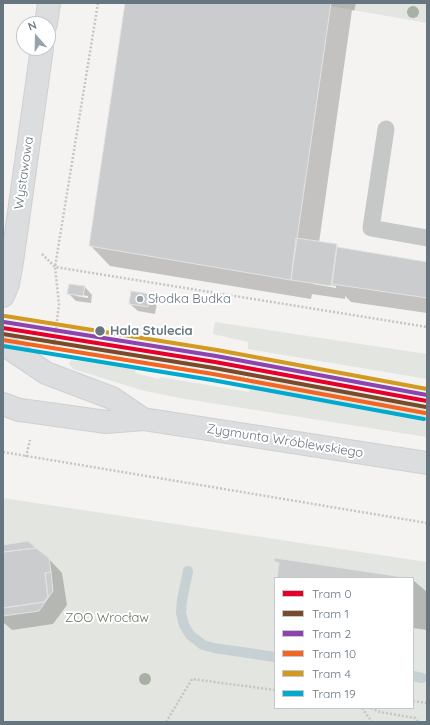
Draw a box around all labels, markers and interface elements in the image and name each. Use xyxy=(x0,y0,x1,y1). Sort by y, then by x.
north arrow xyxy=(16,16,56,56)
text: N xyxy=(26,18,38,34)
street label: Wystawowa xyxy=(11,136,37,210)
place label: Słodka Budka xyxy=(148,291,231,307)
marker: Słodka Budka xyxy=(135,294,145,304)
place label: Hala Stulecia xyxy=(110,323,193,339)
marker: Hala Stulecia xyxy=(93,324,107,338)
street label: Zygmunta Wróblewskiego xyxy=(206,421,364,461)
legend xyxy=(274,577,414,709)
text: Tram 0 xyxy=(312,586,352,601)
text: Tram 1 xyxy=(312,606,349,621)
park label: ZOO Wrocław xyxy=(65,610,149,626)
text: Tram 2 xyxy=(312,626,351,641)
text: Tram 10 xyxy=(312,646,356,661)
text: Tram 4 xyxy=(312,666,351,681)
text: Tram 19 xyxy=(312,686,356,701)

